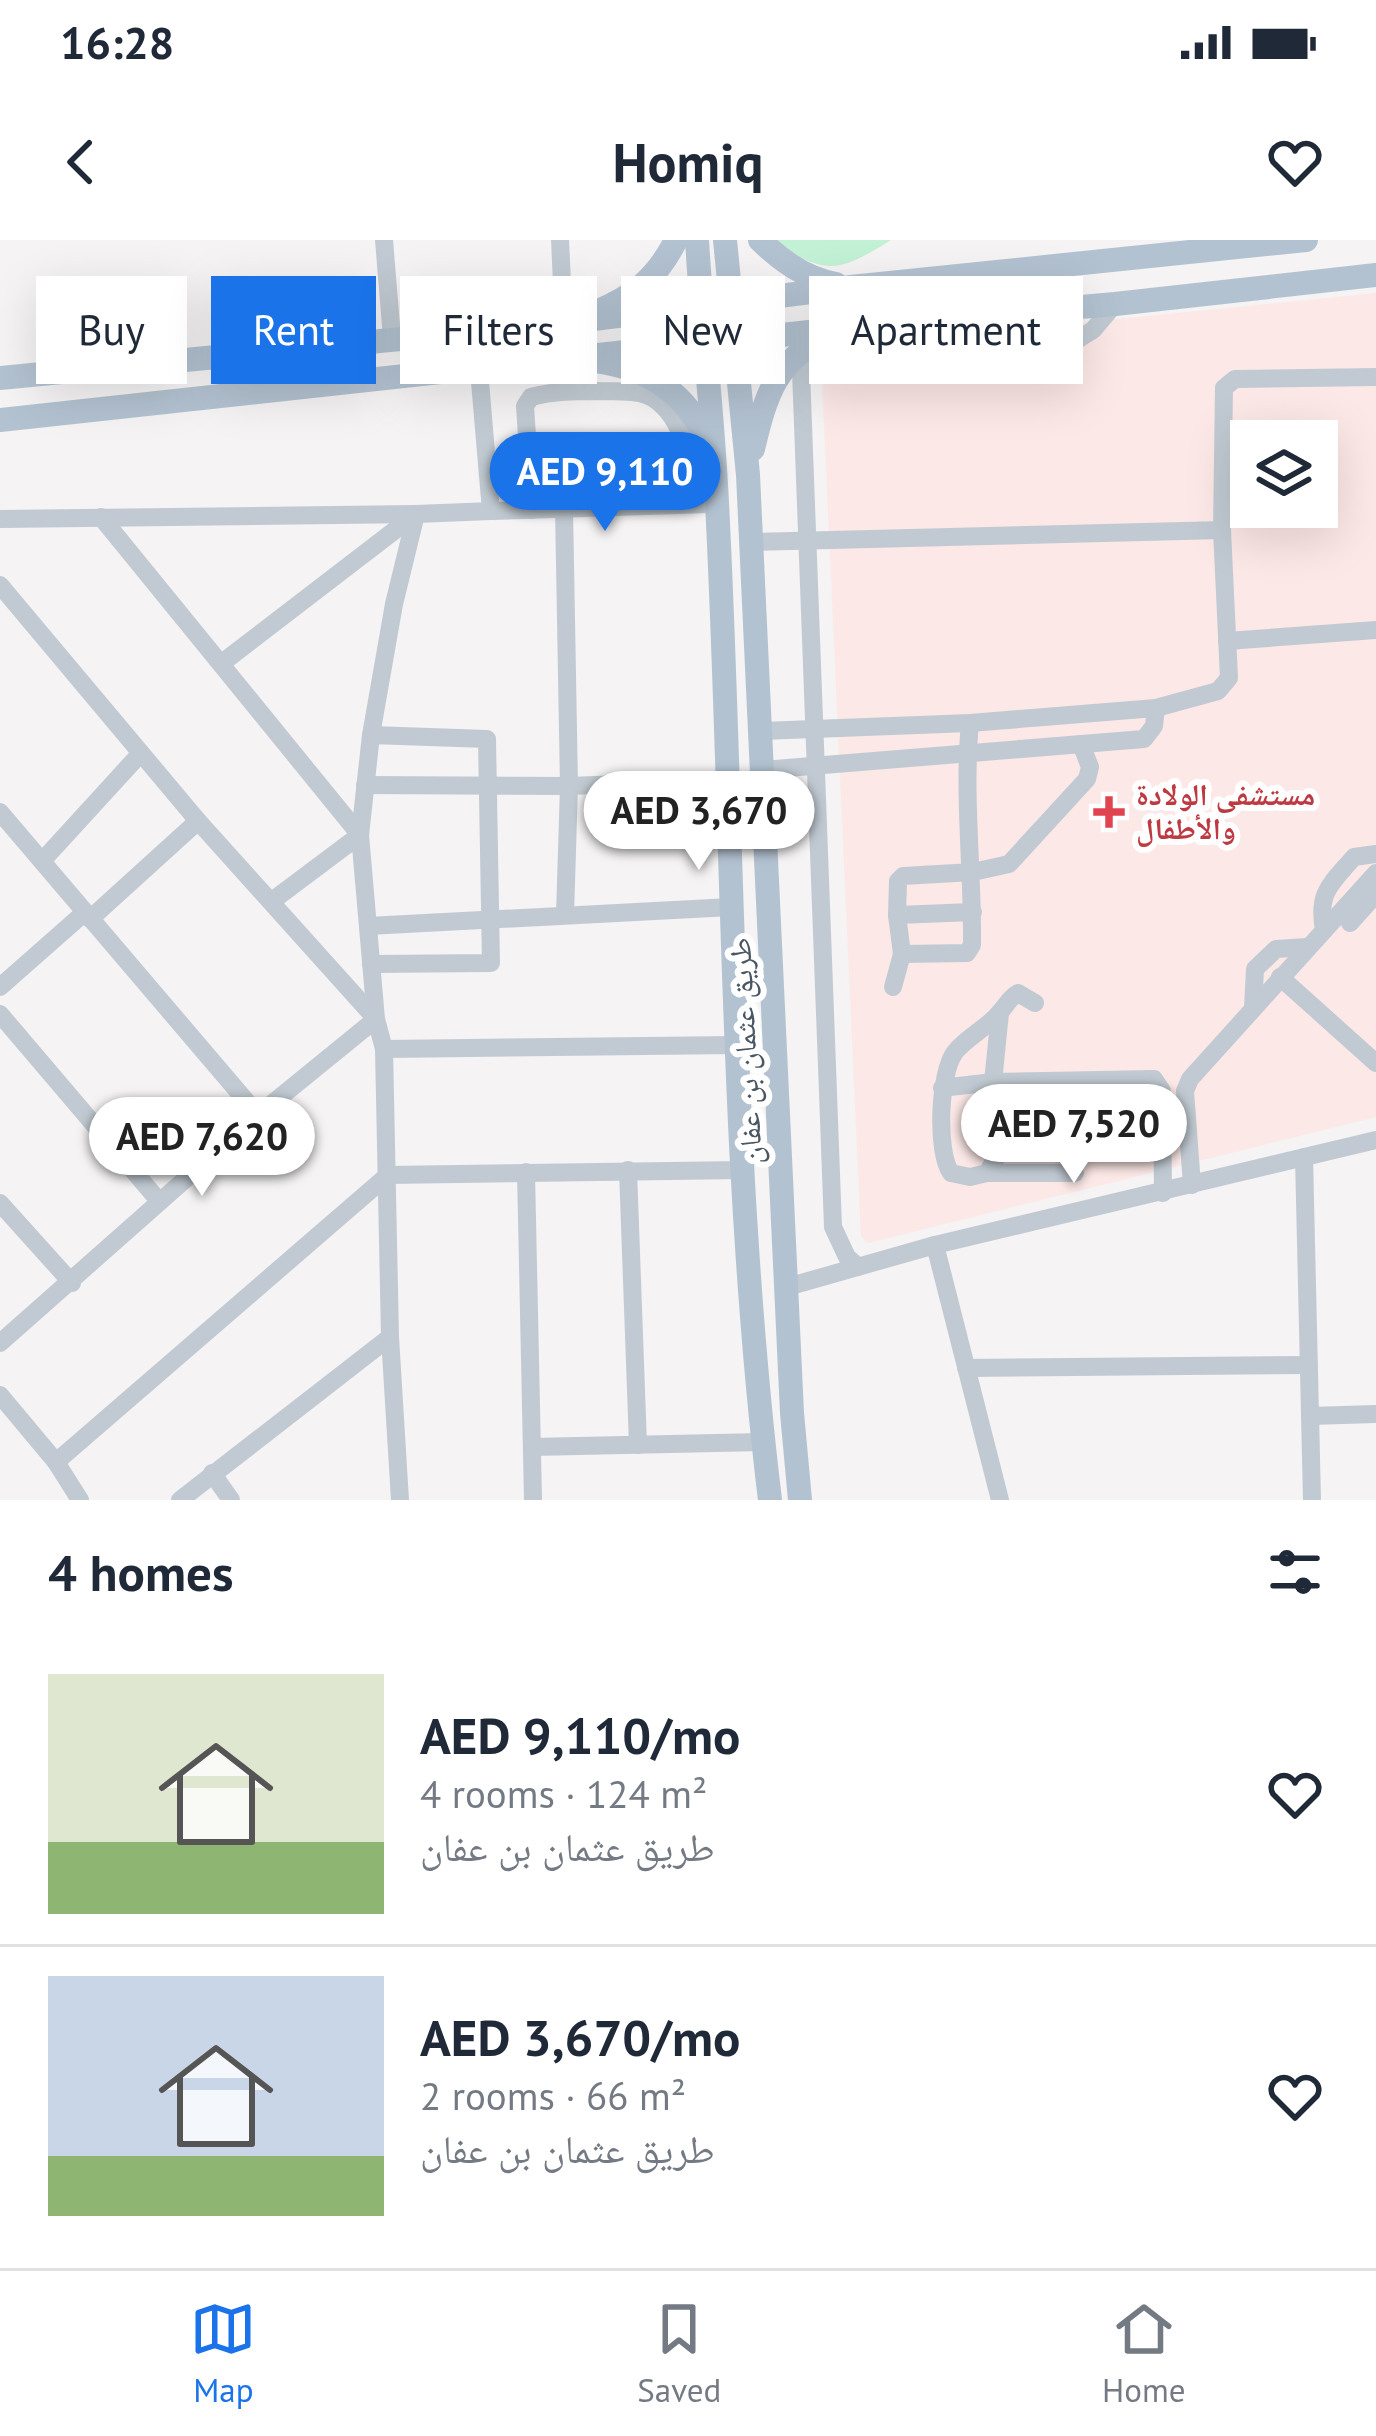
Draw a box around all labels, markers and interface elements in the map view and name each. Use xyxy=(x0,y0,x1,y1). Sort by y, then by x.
text: 16:28 xyxy=(60,13,174,71)
text: Homiq xyxy=(612,127,764,197)
icon: back xyxy=(48,129,114,195)
icon: heart xyxy=(1262,129,1328,195)
chip: Buy xyxy=(36,276,187,384)
chip: Rent xyxy=(211,276,376,384)
chip: Filters xyxy=(400,276,597,384)
chip: New xyxy=(621,276,785,384)
chip: Apartment xyxy=(809,276,1083,384)
map controls xyxy=(1230,420,1338,528)
button: layers xyxy=(1230,420,1338,528)
pin: AED 9,110 xyxy=(468,432,742,534)
text: AED 9,110 xyxy=(517,445,693,496)
pin: AED 3,670 xyxy=(562,771,836,873)
place label: مستشفى الولادة والأطفال xyxy=(1136,774,1315,847)
text: AED 3,670 xyxy=(611,784,787,835)
marker: مستشفى الولادة والأطفال xyxy=(1093,796,1125,828)
street label: طريق عثمان بن عفان xyxy=(719,937,770,1165)
pin: AED 7,520 xyxy=(937,1084,1211,1186)
pin: AED 7,620 xyxy=(65,1097,339,1199)
text: AED 7,520 xyxy=(988,1097,1160,1148)
text: AED 7,620 xyxy=(116,1110,288,1161)
text: 4 homes xyxy=(48,1539,234,1605)
icon: filters xyxy=(1262,1539,1328,1605)
text: AED 9,110/mo xyxy=(420,1702,741,1768)
icon: home xyxy=(144,1722,288,1866)
icon: heart xyxy=(1262,1761,1328,1827)
text: 4 rooms · 124 m² xyxy=(420,1768,707,1819)
text: طريق عثمان بن عفان xyxy=(420,1821,715,1872)
text: AED 3,670/mo xyxy=(420,2004,741,2070)
icon: home xyxy=(144,2024,288,2168)
icon: heart xyxy=(1262,2063,1328,2129)
text: 2 rooms · 66 m² xyxy=(420,2070,686,2121)
text: طريق عثمان بن عفان xyxy=(420,2123,715,2174)
tab: Map xyxy=(190,2296,256,2411)
tab: Saved xyxy=(637,2296,721,2411)
tab: Home xyxy=(1102,2296,1186,2411)

